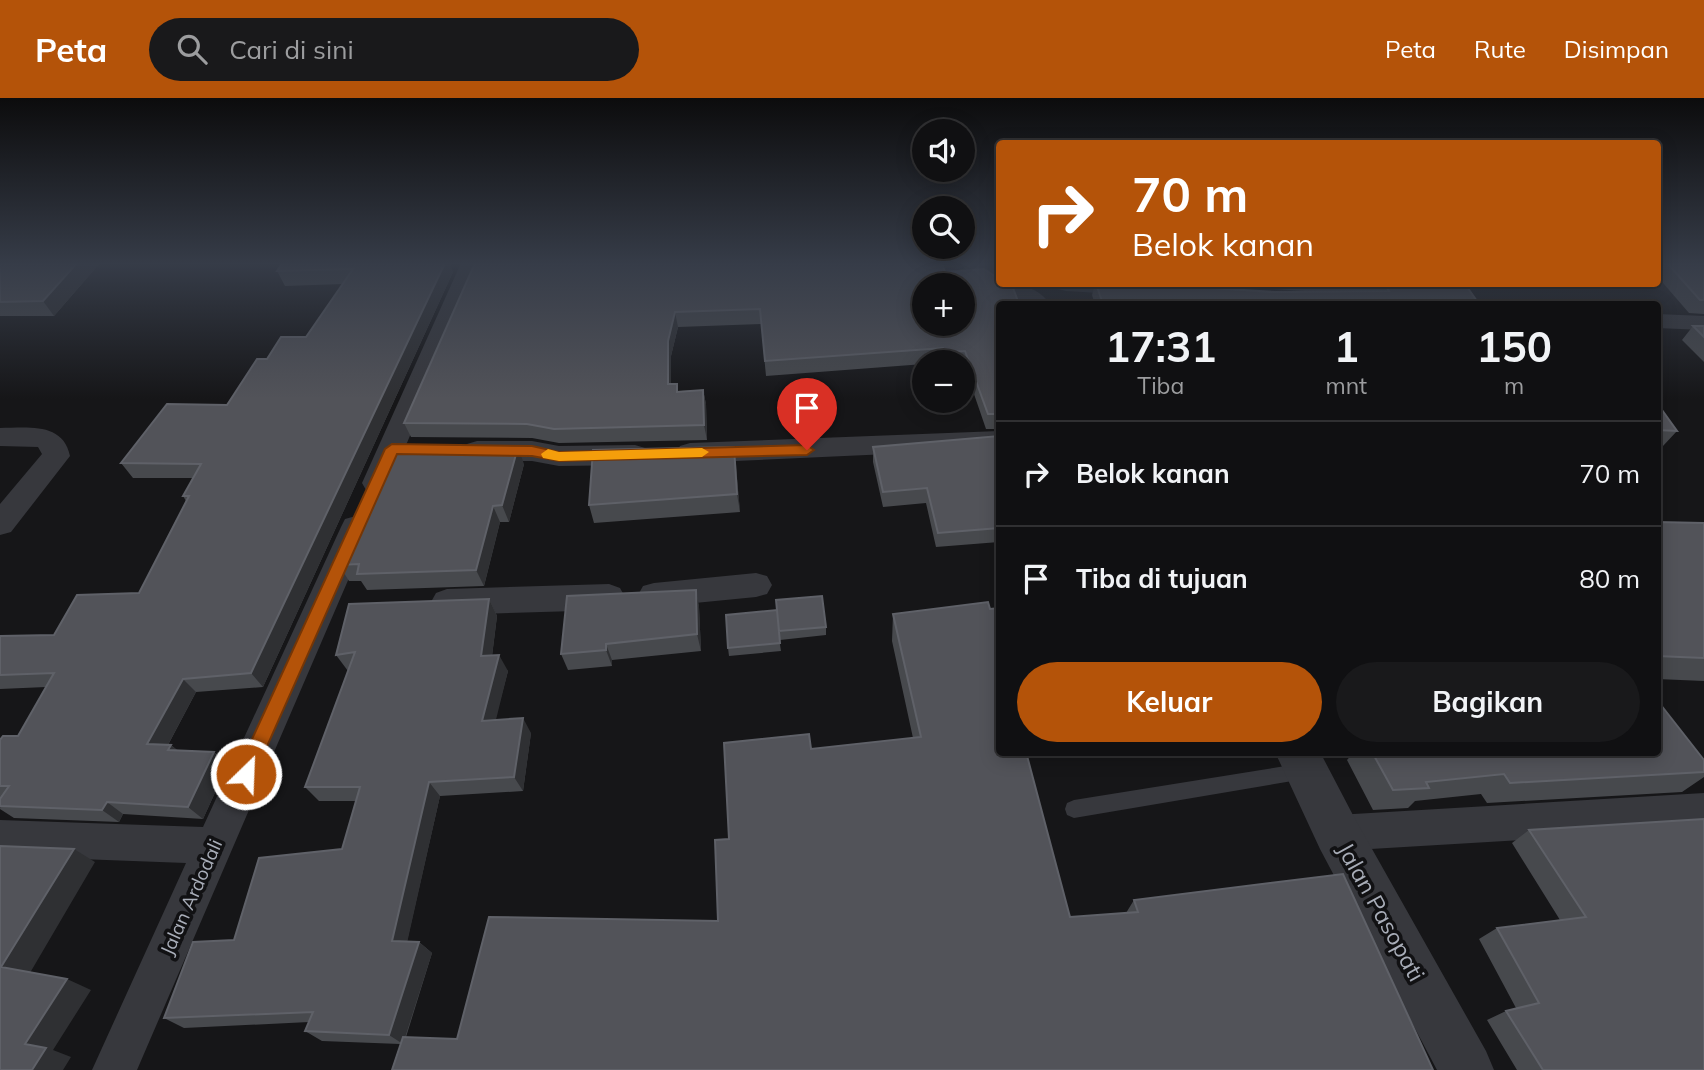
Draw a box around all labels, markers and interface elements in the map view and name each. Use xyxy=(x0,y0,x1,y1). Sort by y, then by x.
search box xyxy=(149,18,639,81)
text: Peta xyxy=(35,29,107,70)
icon: search xyxy=(173,30,211,68)
text: Cari di sini xyxy=(229,33,354,66)
text: Peta xyxy=(1385,34,1436,64)
text: Rute xyxy=(1474,34,1526,64)
text: Disimpan xyxy=(1564,34,1669,64)
map controls xyxy=(912,119,975,413)
button: sound xyxy=(912,119,975,182)
text: 70 m xyxy=(1132,163,1248,224)
icon: right xyxy=(1017,168,1108,259)
button: search xyxy=(912,196,975,259)
text: Belok kanan xyxy=(1132,224,1314,264)
button: + xyxy=(912,273,975,336)
text: 17:31 xyxy=(1105,320,1216,373)
text: 1 xyxy=(1334,320,1359,373)
text: 150 xyxy=(1476,320,1552,373)
button: − xyxy=(912,350,975,413)
text: Tiba xyxy=(1137,371,1184,400)
text: mnt xyxy=(1325,371,1367,400)
text: m xyxy=(1504,371,1524,400)
pin xyxy=(777,378,837,450)
icon: arrive xyxy=(788,389,826,427)
icon: right xyxy=(1017,455,1055,493)
text: Belok kanan xyxy=(1076,457,1230,490)
text: 70 m xyxy=(1579,457,1640,490)
icon: arrive xyxy=(1017,560,1055,598)
text: Tiba di tujuan xyxy=(1076,562,1248,595)
text: 80 m xyxy=(1579,562,1640,595)
button: Keluar xyxy=(1017,662,1322,742)
button: Bagikan xyxy=(1336,662,1640,742)
position arrow xyxy=(209,737,283,811)
street label: Jalan Ardodali xyxy=(155,835,227,959)
street label: Jalan Pasopati xyxy=(1331,837,1431,986)

